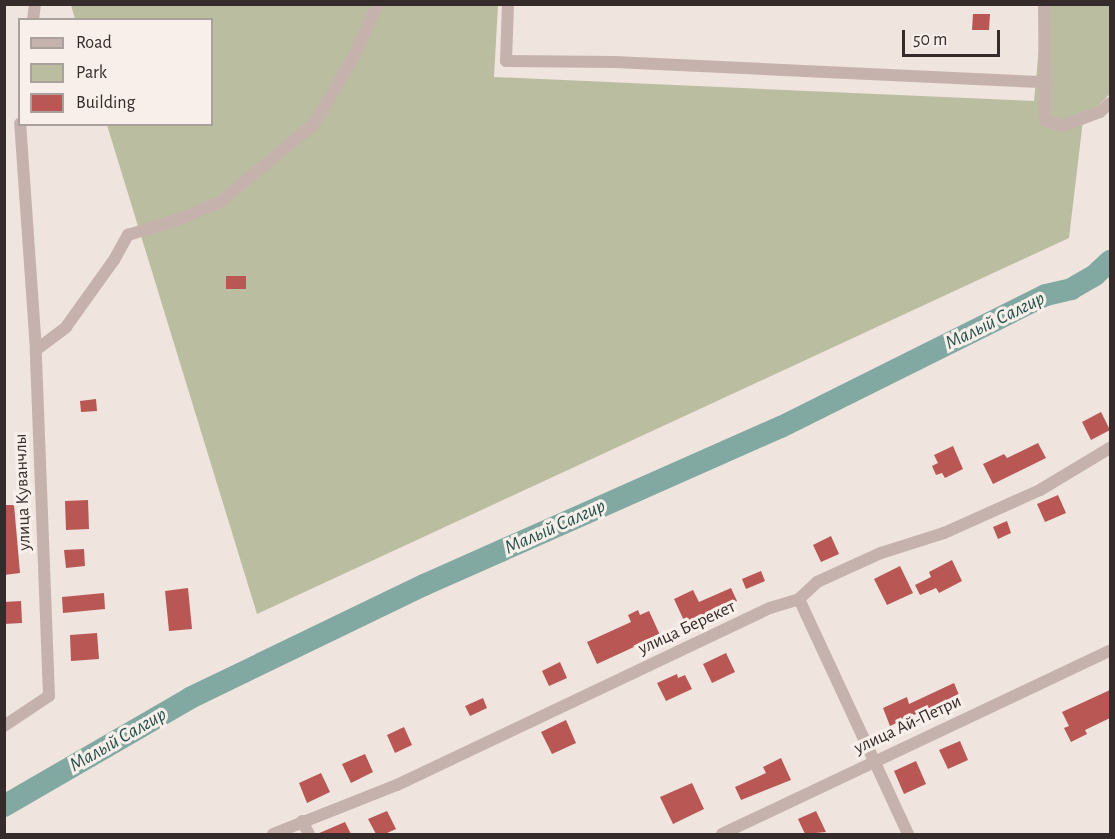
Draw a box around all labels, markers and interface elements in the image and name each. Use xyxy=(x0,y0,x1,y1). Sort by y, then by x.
legend xyxy=(18,18,213,126)
scale bar xyxy=(905,18,1002,56)
text: 50 m xyxy=(913,31,947,49)
text: Road xyxy=(76,34,112,52)
text: Park xyxy=(76,64,107,82)
text: Building xyxy=(76,94,135,112)
water label: Малый Салгир xyxy=(941,287,1049,355)
street label: улица Куванчлы xyxy=(10,433,36,551)
water label: Малый Салгир xyxy=(501,494,609,560)
street label: улица Берекет xyxy=(635,596,739,660)
street label: улица Ай-Петри xyxy=(851,691,965,759)
water label: Малый Салгир xyxy=(65,703,171,777)

